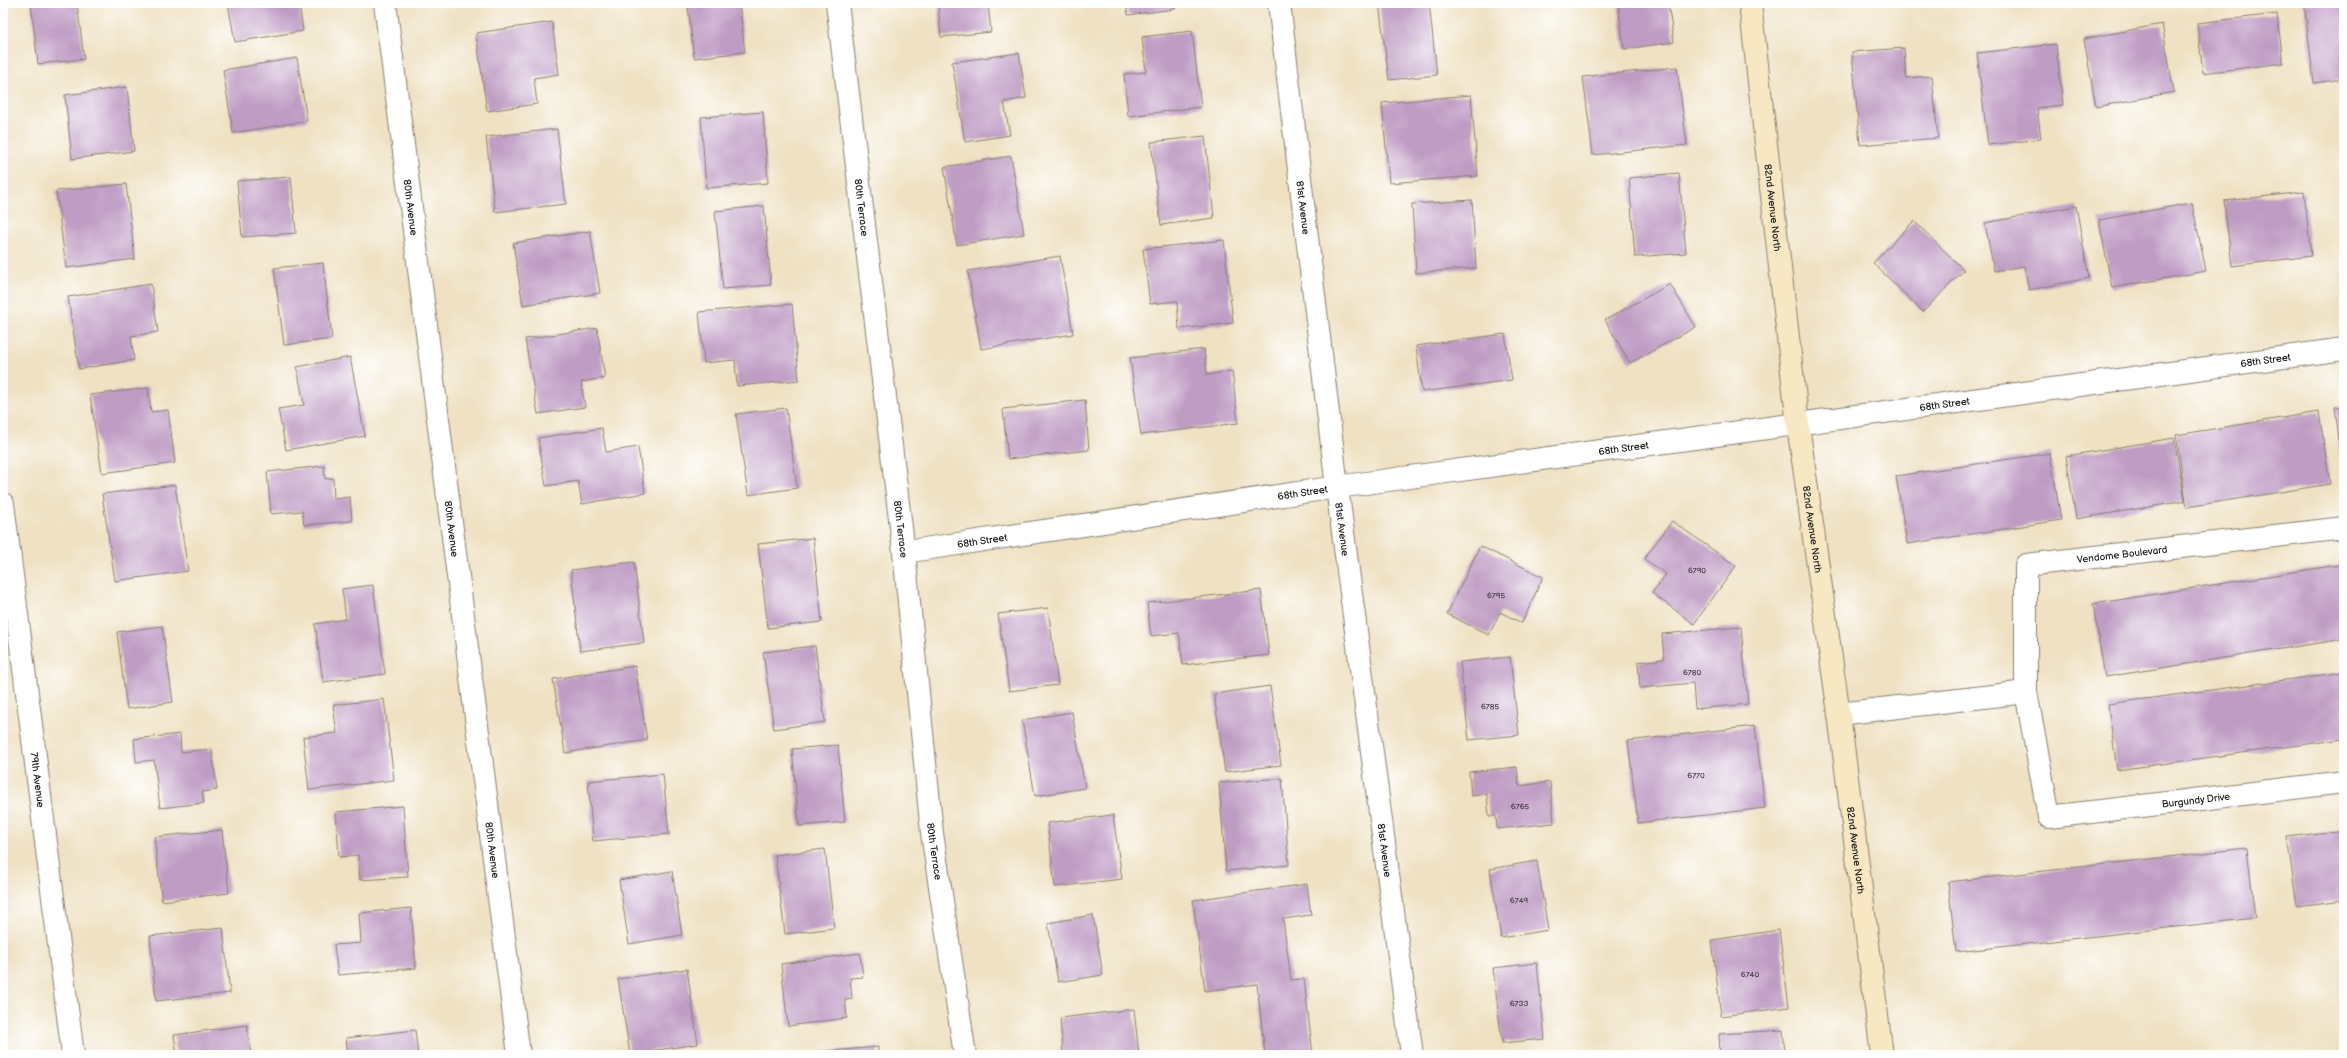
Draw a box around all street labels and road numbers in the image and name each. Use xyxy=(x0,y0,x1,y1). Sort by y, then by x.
street label: 82nd Avenue North xyxy=(1761,164,1783,253)
street label: 80th Terrace xyxy=(852,178,870,237)
street label: 80th Avenue xyxy=(401,179,420,236)
street label: 81st Avenue xyxy=(1293,180,1312,235)
street label: 68th Street xyxy=(2240,351,2291,370)
street label: 68th Street xyxy=(1919,395,1970,414)
street label: 68th Street xyxy=(1598,439,1649,458)
street label: 68th Street xyxy=(1277,483,1329,503)
street label: 82nd Avenue North xyxy=(1800,485,1824,574)
street label: 80th Avenue xyxy=(441,500,461,558)
street label: 80th Terrace xyxy=(891,500,910,558)
street label: 81st Avenue xyxy=(1332,502,1351,557)
street label: 68th Street xyxy=(956,532,1008,551)
street label: Vendome Boulevard xyxy=(2076,544,2168,566)
street label: 79th Avenue xyxy=(28,752,47,808)
street label: Burgundy Drive xyxy=(2161,791,2231,811)
street label: 82nd Avenue North xyxy=(1844,806,1867,895)
street label: 80th Avenue xyxy=(482,821,501,879)
street label: 80th Terrace xyxy=(924,822,944,881)
street label: 81st Avenue xyxy=(1375,823,1393,878)

